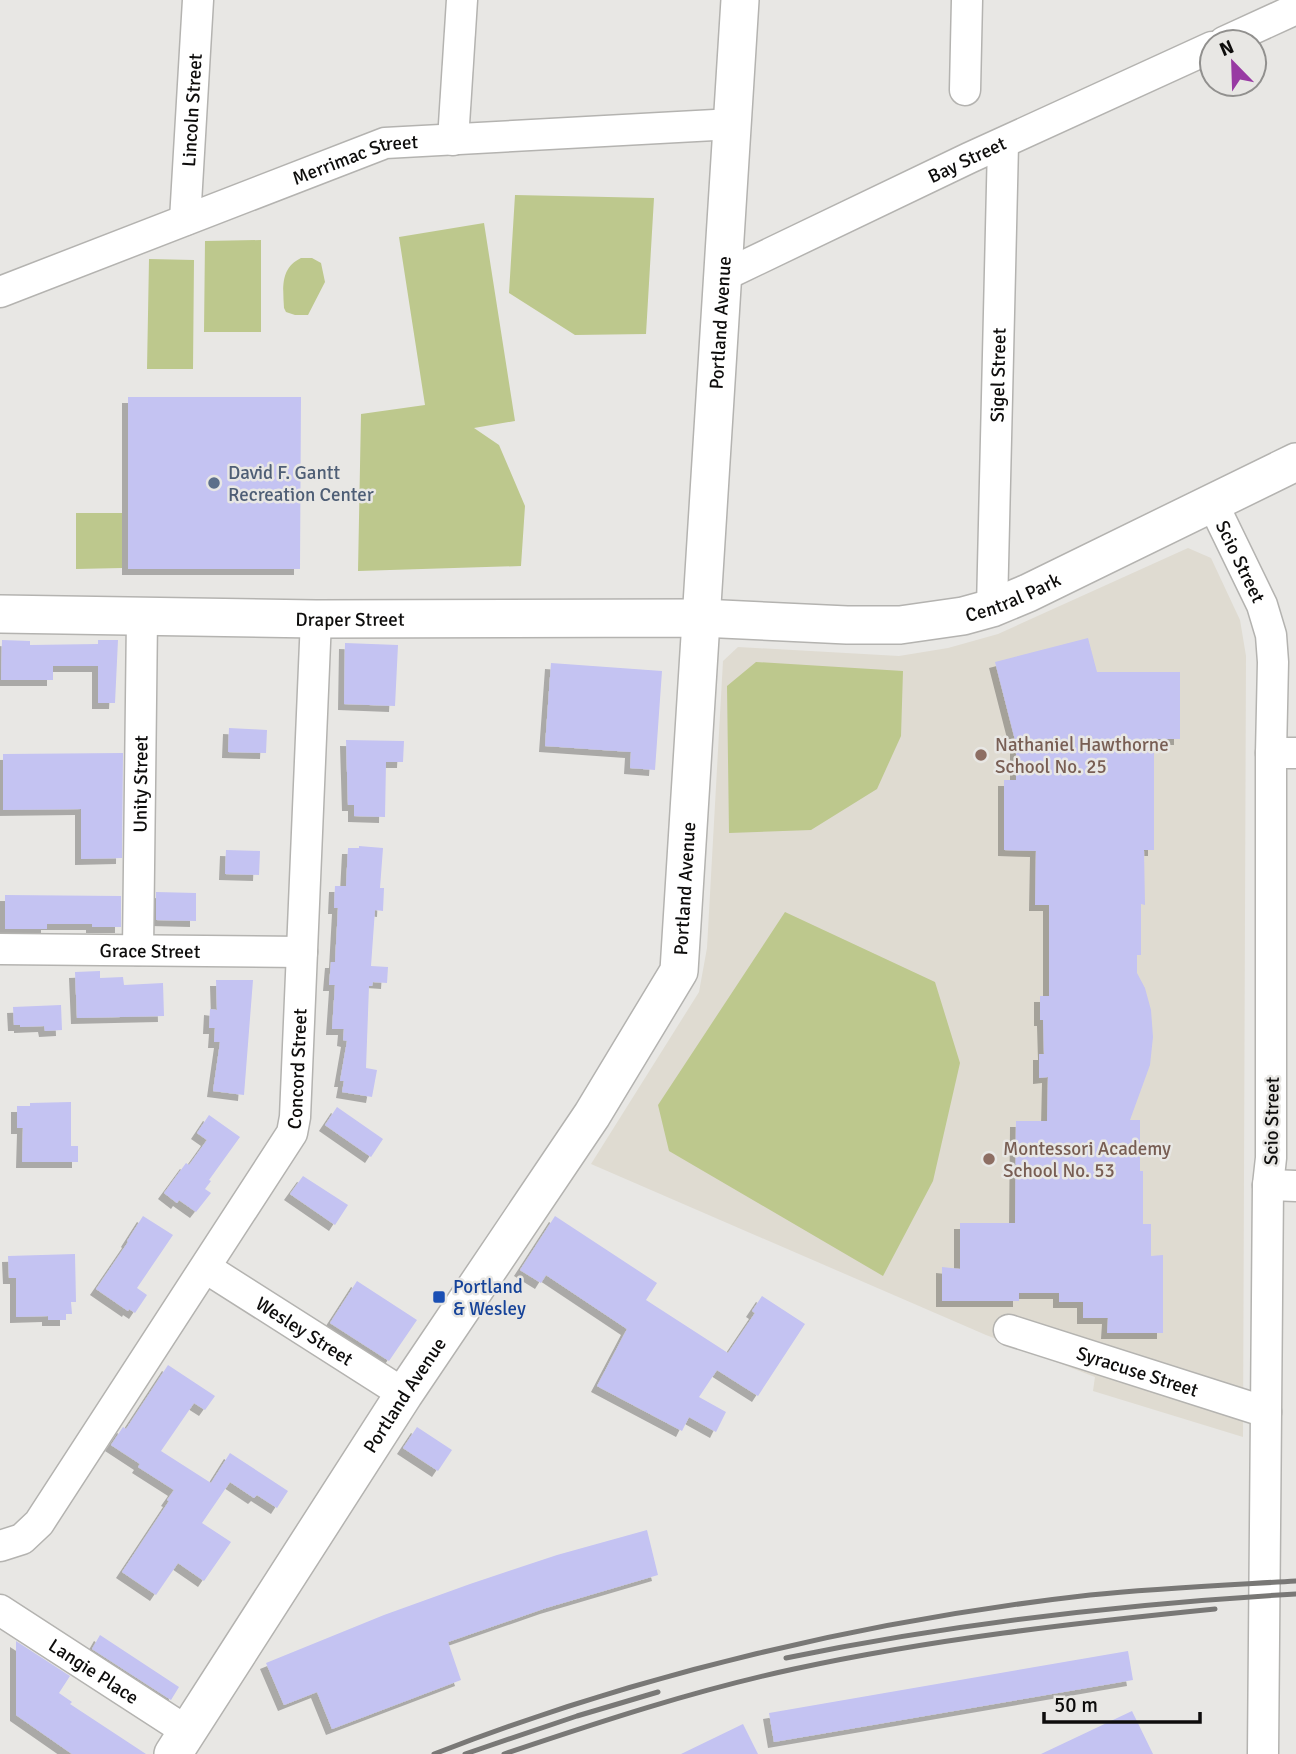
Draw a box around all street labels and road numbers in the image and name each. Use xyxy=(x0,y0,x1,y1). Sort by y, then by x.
street label: Lincoln Street xyxy=(177,53,208,168)
street label: Merrimac Street xyxy=(289,130,419,191)
street label: Bay Street xyxy=(924,132,1010,189)
street label: Portland Avenue xyxy=(705,255,737,390)
street label: Sigel Street xyxy=(985,327,1012,423)
street label: Scio Street xyxy=(1210,517,1270,607)
street label: Central Park xyxy=(963,568,1065,628)
street label: Draper Street xyxy=(295,608,405,632)
street label: Unity Street xyxy=(128,735,154,833)
street label: Portland Avenue xyxy=(669,821,701,956)
street label: Grace Street xyxy=(99,939,201,964)
street label: Concord Street xyxy=(282,1007,313,1131)
street label: Scio Street xyxy=(1259,1076,1285,1165)
street label: Wesley Street xyxy=(251,1292,358,1372)
street label: Portland Avenue xyxy=(358,1333,452,1458)
street label: Syracuse Street xyxy=(1073,1341,1202,1403)
street label: Langie Place xyxy=(44,1634,143,1710)

